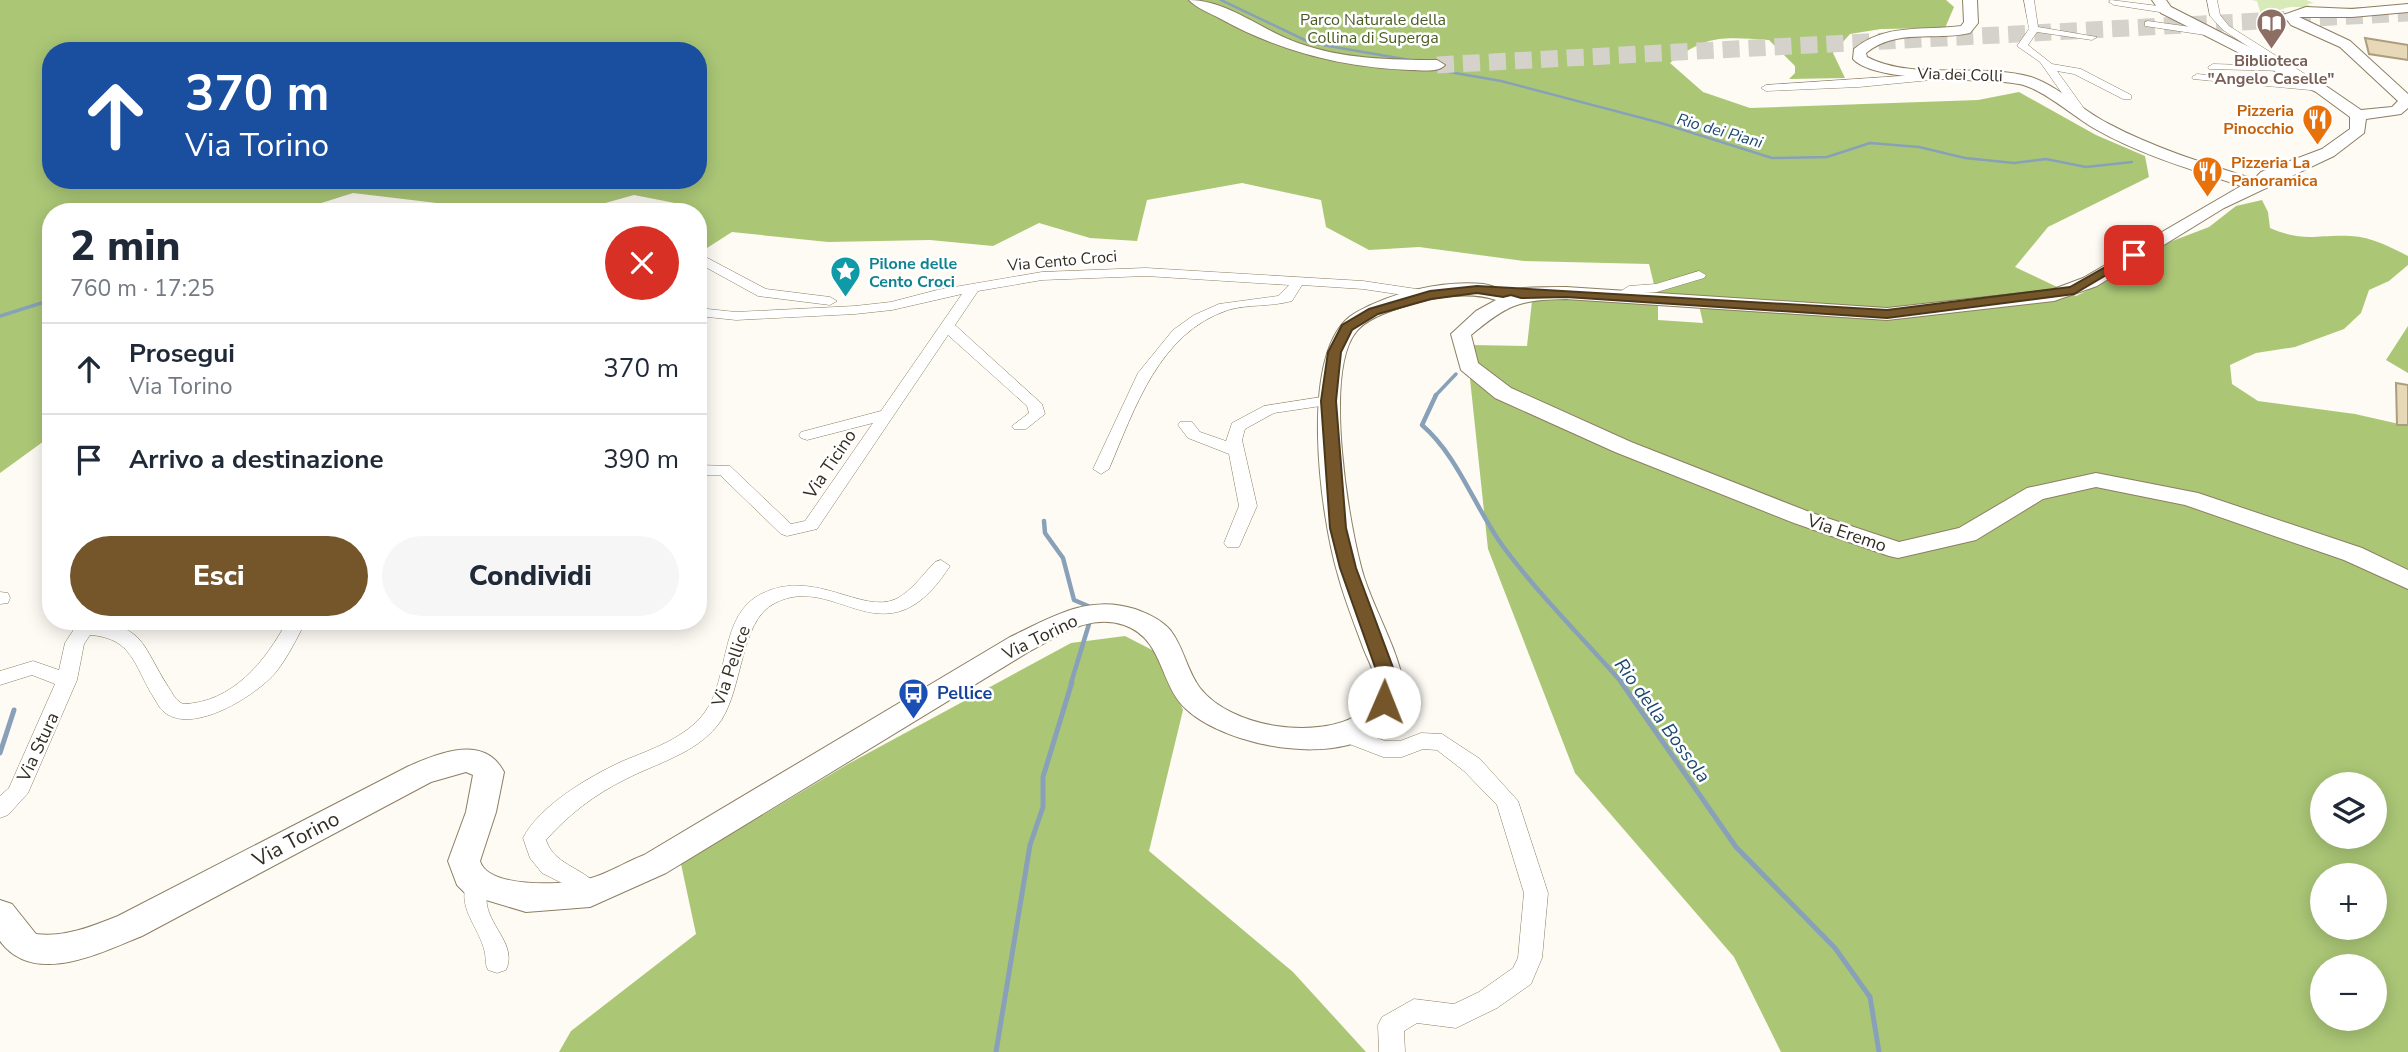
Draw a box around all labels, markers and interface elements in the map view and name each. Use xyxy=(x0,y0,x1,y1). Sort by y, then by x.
library icon: Biblioteca "Angelo Caselle" xyxy=(2254,6,2288,50)
park label: Parco Naturale della Collina di Superga xyxy=(1300,9,1446,49)
place label: Biblioteca "Angelo Caselle" xyxy=(2207,50,2335,90)
text: 370 m xyxy=(185,60,329,127)
street label: Via dei Colli xyxy=(1916,62,2003,87)
icon: ahead xyxy=(70,70,161,161)
place label: Pizzeria Pinocchio xyxy=(2223,100,2294,140)
restaurant icon: Pizzeria Pinocchio xyxy=(2300,102,2334,146)
water label: Rio dei Piani xyxy=(1674,108,1765,154)
text: Via Torino xyxy=(185,124,329,167)
place label: Pizzeria La Panoramica xyxy=(2231,152,2318,192)
restaurant icon: Pizzeria La Panoramica xyxy=(2191,154,2225,198)
text: 2 min xyxy=(70,218,180,275)
pin xyxy=(2104,225,2164,285)
button: close xyxy=(605,226,679,300)
icon: arrive xyxy=(2115,236,2153,274)
street label: Via Cento Croci xyxy=(1005,245,1118,277)
place label: Pilone delle Cento Croci xyxy=(869,253,958,293)
place icon: Pilone delle Cento Croci xyxy=(829,255,863,299)
text: 760 m · 17:25 xyxy=(70,273,215,304)
text: Prosegui xyxy=(129,336,235,371)
icon: ahead xyxy=(70,350,108,388)
text: 370 m xyxy=(603,351,679,386)
text: Via Torino xyxy=(129,371,233,402)
street label: Via Ticino xyxy=(798,425,862,504)
icon: arrive xyxy=(70,441,108,479)
text: Arrivo a destinazione xyxy=(129,442,384,477)
text: 390 m xyxy=(603,442,679,477)
street label: Via Eremo xyxy=(1803,508,1890,558)
button: Esci xyxy=(70,536,368,616)
button: Condividi xyxy=(382,536,679,616)
street label: Via Torino xyxy=(997,608,1082,666)
street label: Via Pellice xyxy=(706,622,756,711)
water label: Rio della Bossola xyxy=(1608,653,1716,788)
position arrow xyxy=(1347,665,1421,739)
bus stop icon: Pellice xyxy=(897,676,931,720)
place label: Pellice xyxy=(937,681,992,705)
street label: Via Stura xyxy=(11,708,65,787)
map controls xyxy=(2310,772,2387,1031)
button: layers xyxy=(2310,772,2387,849)
street label: Via Torino xyxy=(247,804,344,874)
button: + xyxy=(2310,863,2387,940)
button: − xyxy=(2310,954,2387,1031)

